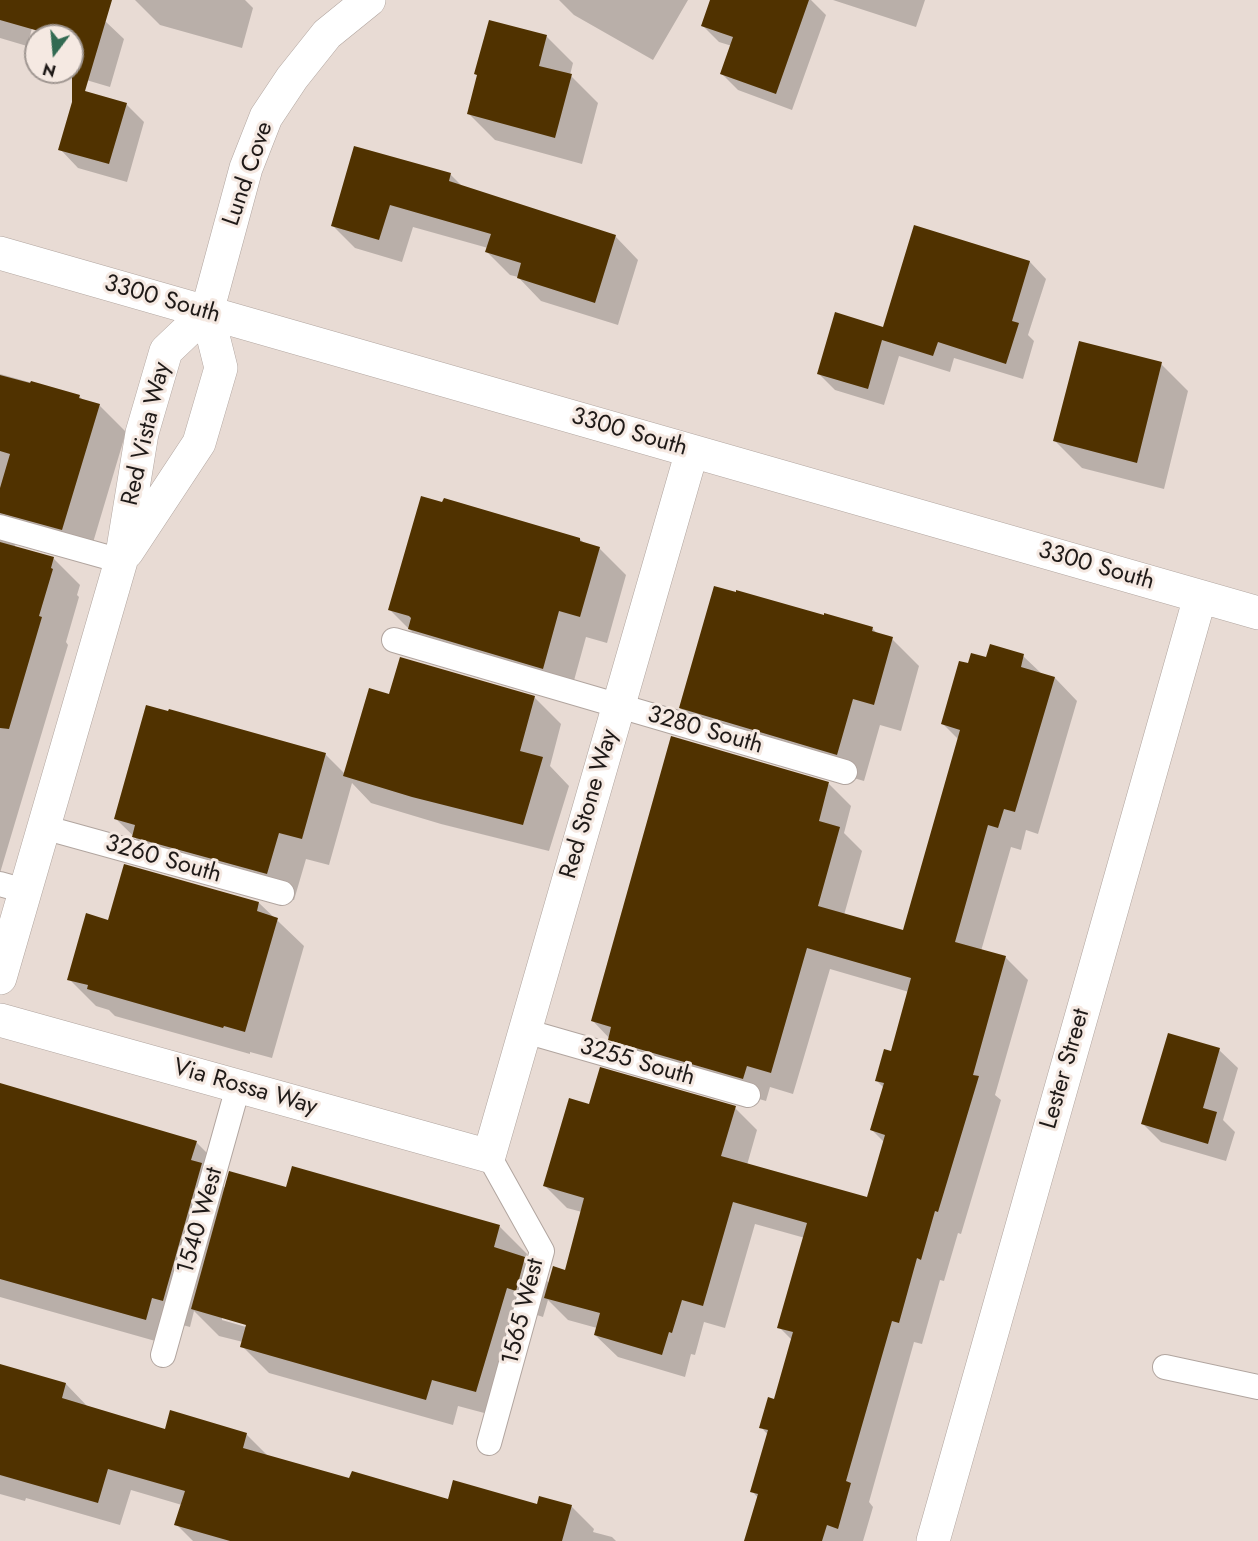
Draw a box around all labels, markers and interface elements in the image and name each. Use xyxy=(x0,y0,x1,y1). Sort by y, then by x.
north arrow xyxy=(24,24,84,84)
text: N xyxy=(40,57,59,83)
street label: Lund Cove xyxy=(218,118,280,230)
street label: 3300 South xyxy=(101,270,223,330)
street label: Red Vista Way xyxy=(117,359,177,509)
street label: 3300 South xyxy=(568,403,690,463)
street label: 3300 South xyxy=(1035,537,1157,597)
street label: 3280 South xyxy=(644,701,766,761)
street label: Red Stone Way xyxy=(555,726,625,882)
street label: 3260 South xyxy=(102,830,224,890)
street label: Lester Street xyxy=(1035,1006,1097,1132)
street label: 3255 South xyxy=(576,1033,698,1093)
street label: Via Rossa Way xyxy=(170,1054,320,1122)
street label: 1540 West xyxy=(172,1164,230,1278)
street label: 1565 West xyxy=(497,1256,551,1368)

